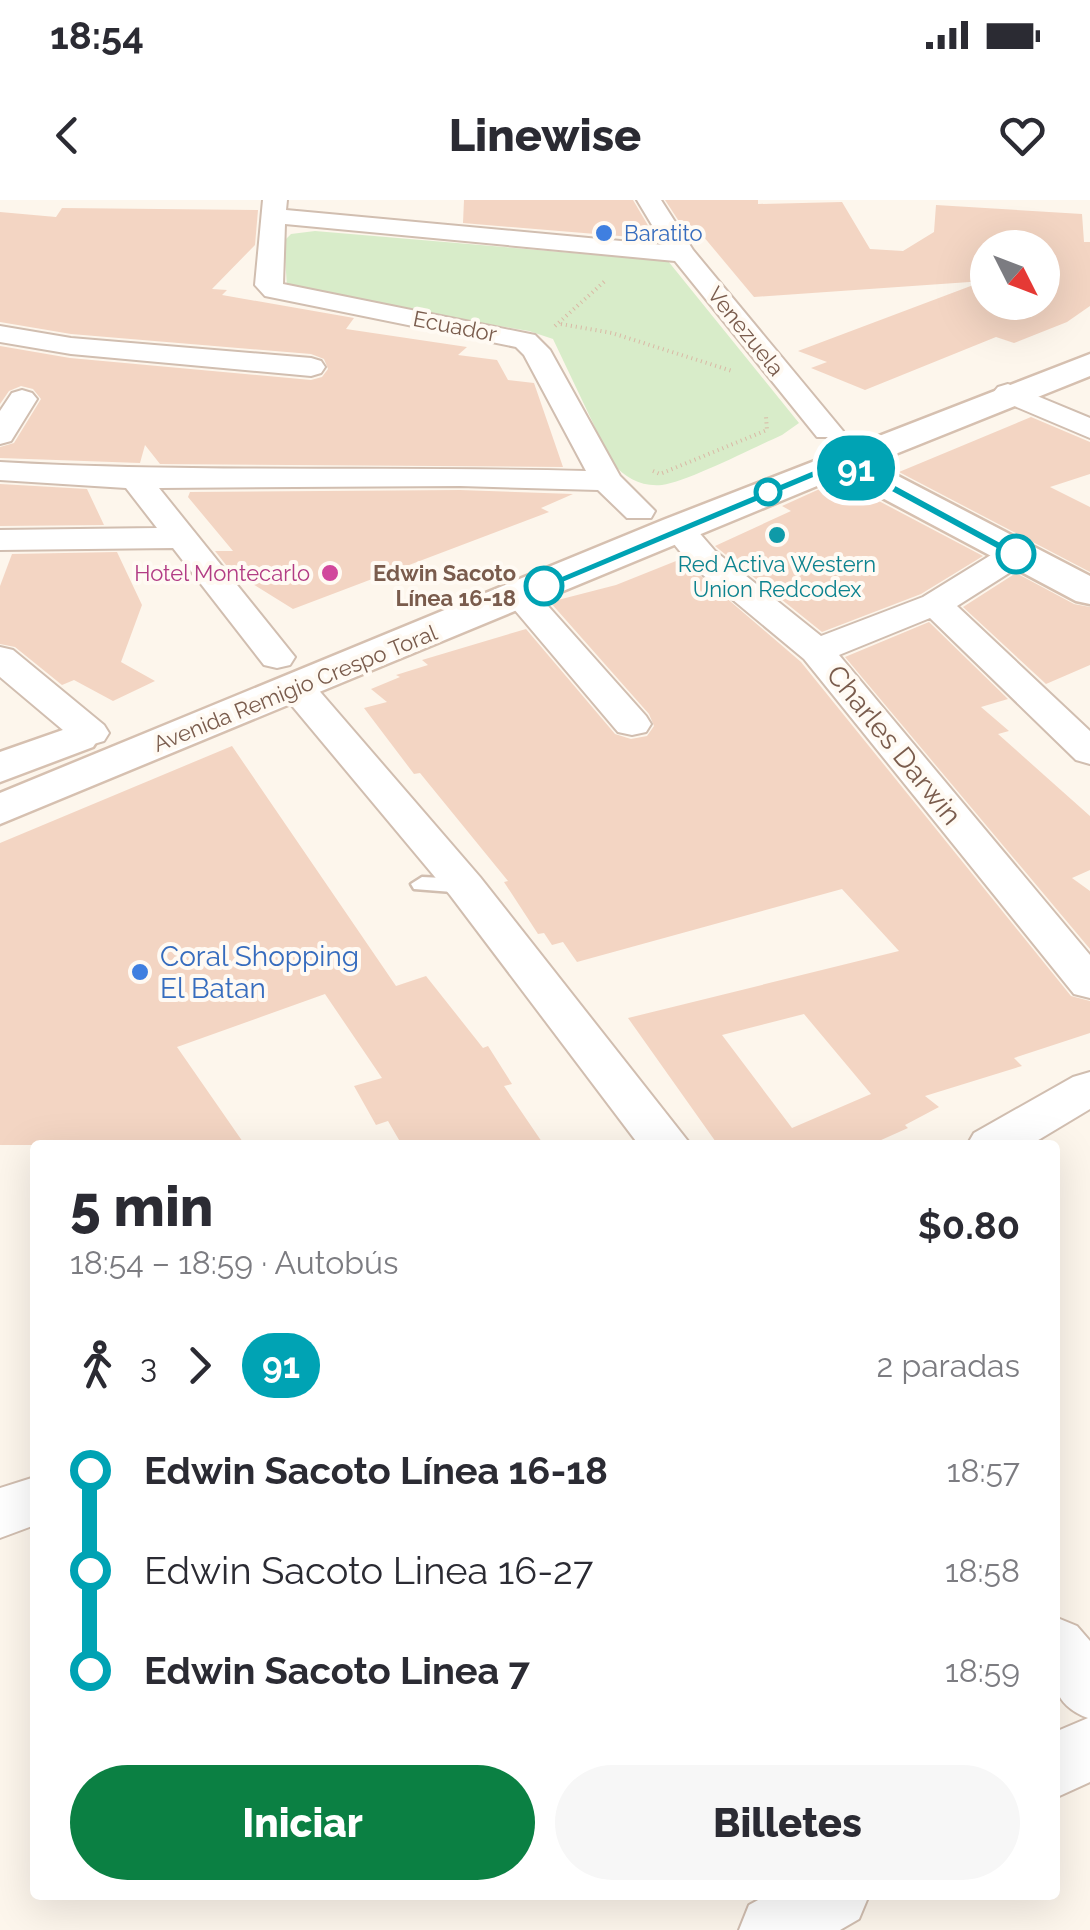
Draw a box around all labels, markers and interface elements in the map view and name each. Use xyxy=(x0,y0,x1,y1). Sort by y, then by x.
text: 18:54 xyxy=(50,13,144,58)
icon: back xyxy=(40,108,95,163)
icon: heart xyxy=(995,108,1050,163)
text: Linewise xyxy=(449,109,641,162)
place label: Baratito xyxy=(624,220,703,246)
marker: Baratito xyxy=(593,222,615,244)
north arrow xyxy=(970,230,1060,320)
map controls xyxy=(970,230,1060,320)
street label: Venezuela xyxy=(702,281,790,381)
street label: Ecuador xyxy=(411,305,499,347)
line badge: 91 xyxy=(811,436,901,500)
text: 91 xyxy=(837,448,875,489)
unlabelled marker xyxy=(755,479,781,505)
marker: Red Activa Western Union Redcodex xyxy=(766,524,788,546)
unlabelled marker xyxy=(997,535,1035,573)
place label: Red Activa Western Union Redcodex xyxy=(678,551,876,602)
place label: Hotel Montecarlo xyxy=(134,560,310,586)
place label: Edwin Sacoto Línea 16-18 xyxy=(373,560,516,611)
marker: Hotel Montecarlo xyxy=(319,562,341,584)
marker: Edwin Sacoto Línea 16-18 xyxy=(525,567,563,605)
street label: Avenida Remigio Crespo Toral xyxy=(149,619,441,757)
street label: Charles Darwin xyxy=(820,659,968,831)
place label: Coral Shopping El Batan xyxy=(160,940,359,1005)
marker: Coral Shopping El Batan xyxy=(129,961,151,983)
text: 5 min xyxy=(70,1174,213,1239)
text: $0.80 xyxy=(918,1203,1020,1248)
text: 18:54 – 18:59 · Autobús xyxy=(70,1244,398,1281)
icon: walk xyxy=(70,1338,125,1393)
icon: forward xyxy=(172,1338,227,1393)
text: 91 xyxy=(262,1345,300,1386)
text: 3 xyxy=(140,1347,157,1384)
text: 2 paradas xyxy=(877,1347,1020,1384)
text: Edwin Sacoto Línea 16-18 xyxy=(144,1448,608,1493)
text: 18:57 xyxy=(947,1452,1020,1489)
text: Edwin Sacoto Linea 16-27 xyxy=(144,1548,593,1593)
text: 18:58 xyxy=(945,1552,1020,1589)
text: Edwin Sacoto Linea 7 xyxy=(144,1648,530,1693)
text: 18:59 xyxy=(945,1652,1020,1689)
button: Iniciar xyxy=(70,1765,535,1880)
button: Billetes xyxy=(555,1765,1020,1880)

